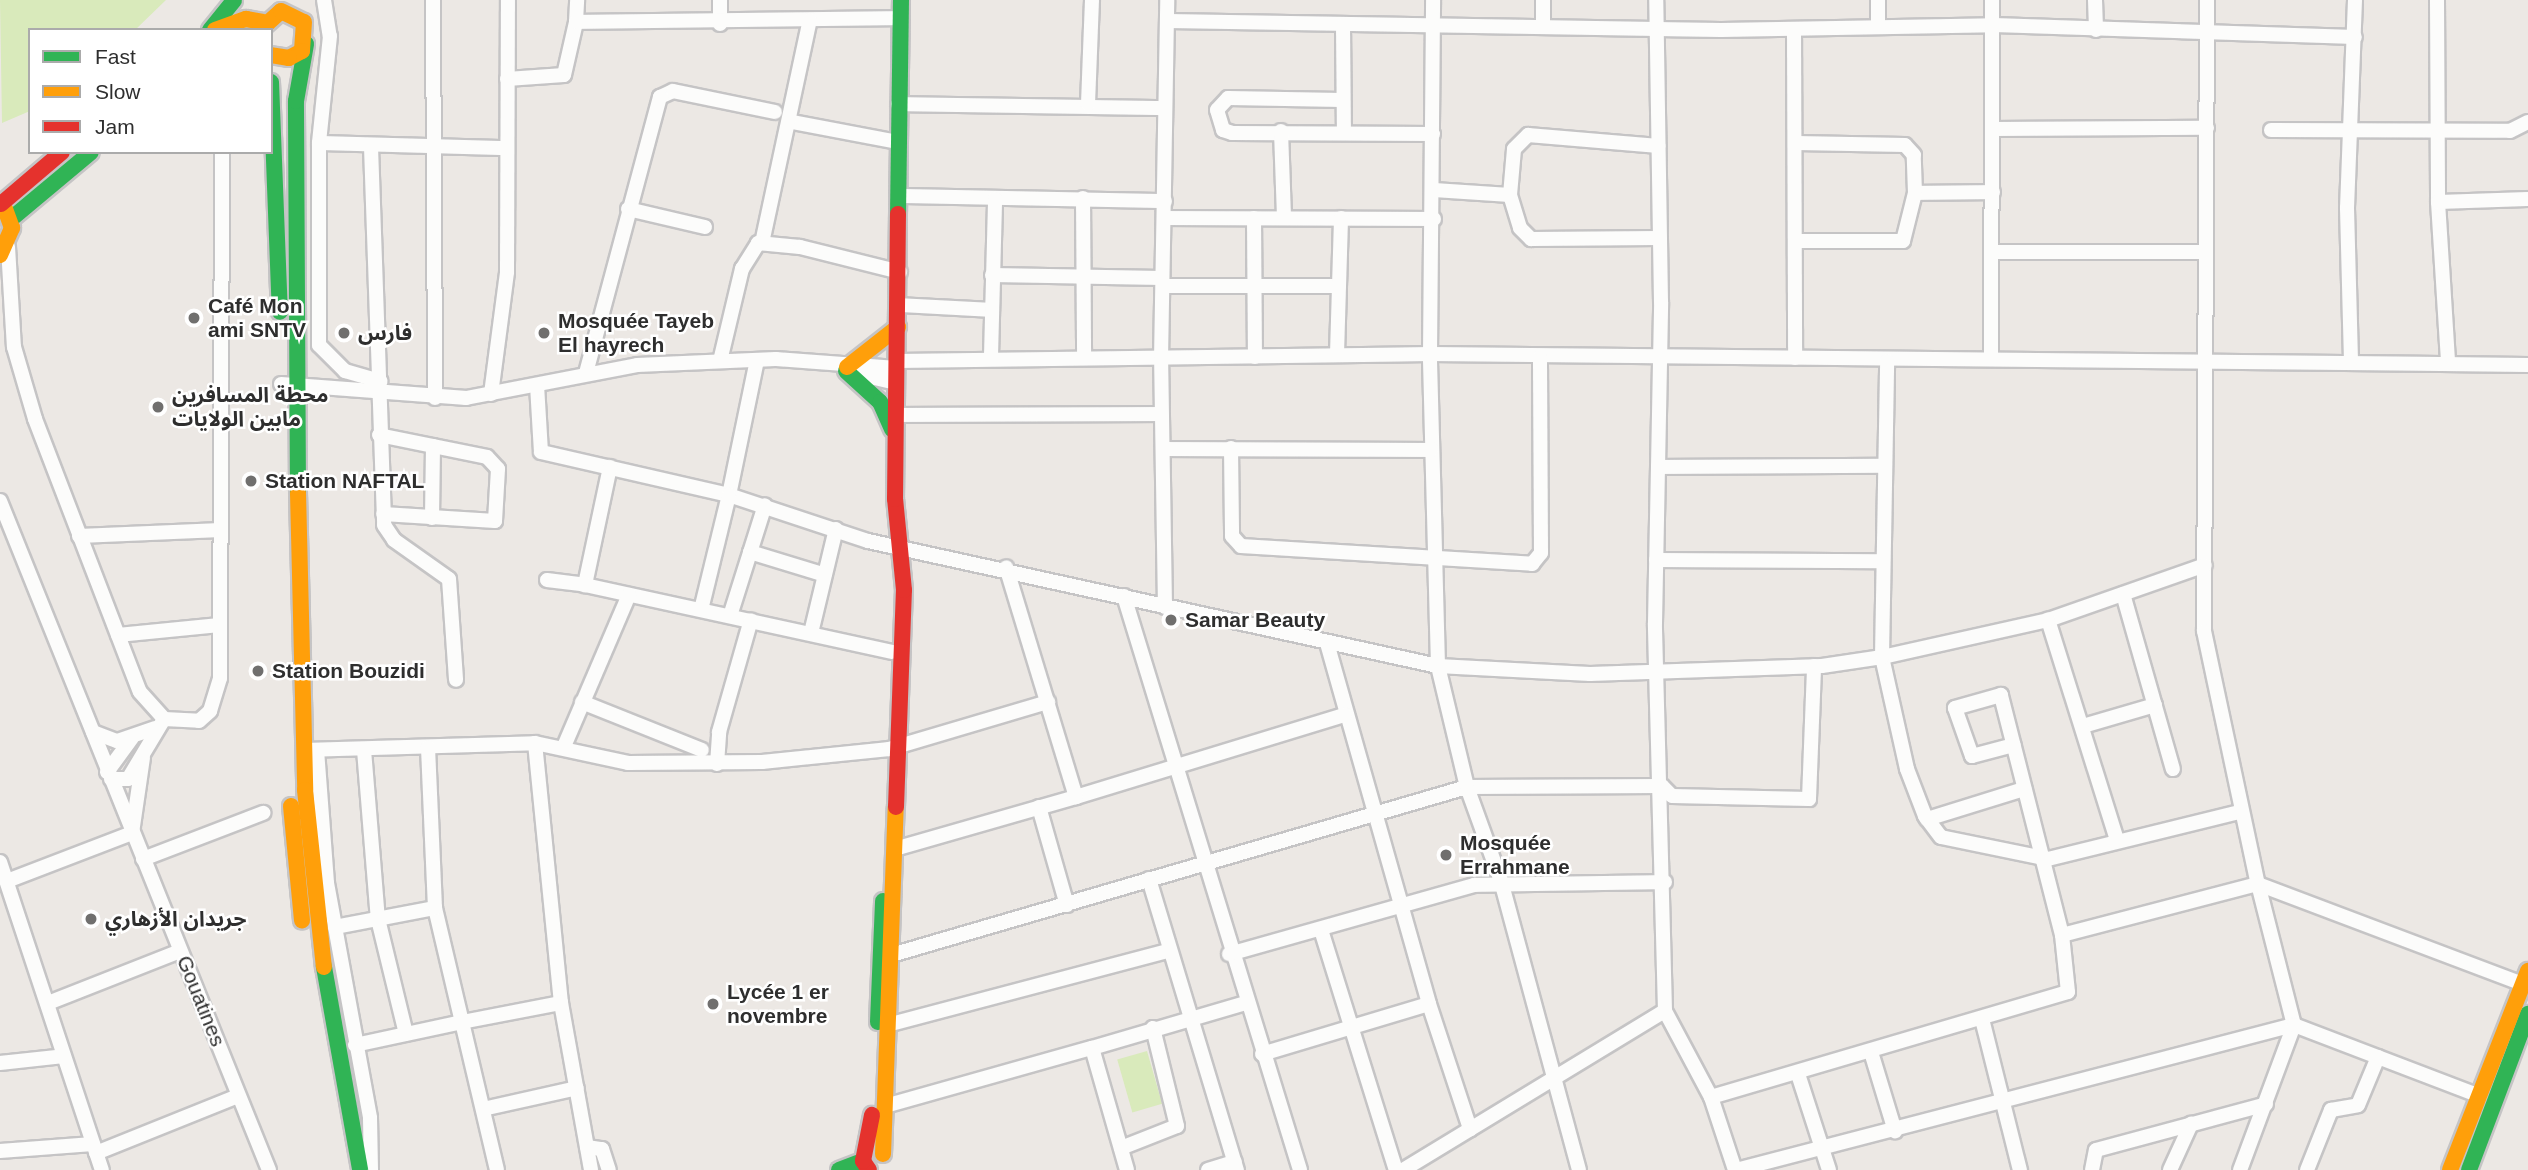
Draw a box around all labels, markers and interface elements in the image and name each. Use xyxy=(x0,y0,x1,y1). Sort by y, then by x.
legend xyxy=(28,28,273,154)
text: Fast xyxy=(95,45,136,68)
text: Slow xyxy=(95,80,141,103)
text: Jam xyxy=(95,115,135,138)
place label: Café Mon ami SNTV xyxy=(208,293,306,343)
place label: Mosquée Tayeb El hayrech xyxy=(558,308,714,358)
marker: Café Mon ami SNTV xyxy=(186,310,202,326)
place label: فارس xyxy=(358,320,412,346)
marker: فارس xyxy=(336,325,352,341)
marker: Mosquée Tayeb El hayrech xyxy=(536,325,552,341)
place label: محطة المسافرين مابين الولايات xyxy=(172,382,328,432)
marker: محطة المسافرين مابين الولايات xyxy=(150,399,166,415)
place label: Station NAFTAL xyxy=(265,468,424,494)
marker: Station NAFTAL xyxy=(243,473,259,489)
place label: Samar Beauty xyxy=(1185,607,1325,633)
marker: Samar Beauty xyxy=(1163,612,1179,628)
place label: Station Bouzidi xyxy=(272,658,425,684)
marker: Station Bouzidi xyxy=(250,663,266,679)
place label: Mosquée Errahmane xyxy=(1460,830,1570,880)
marker: Mosquée Errahmane xyxy=(1438,847,1454,863)
place label: جريدان الأزهاري xyxy=(105,906,246,932)
marker: جريدان الأزهاري xyxy=(83,911,99,927)
street label: Gouatines xyxy=(171,952,231,1050)
place label: Lycée 1 er novembre xyxy=(727,979,829,1029)
marker: Lycée 1 er novembre xyxy=(705,996,721,1012)

